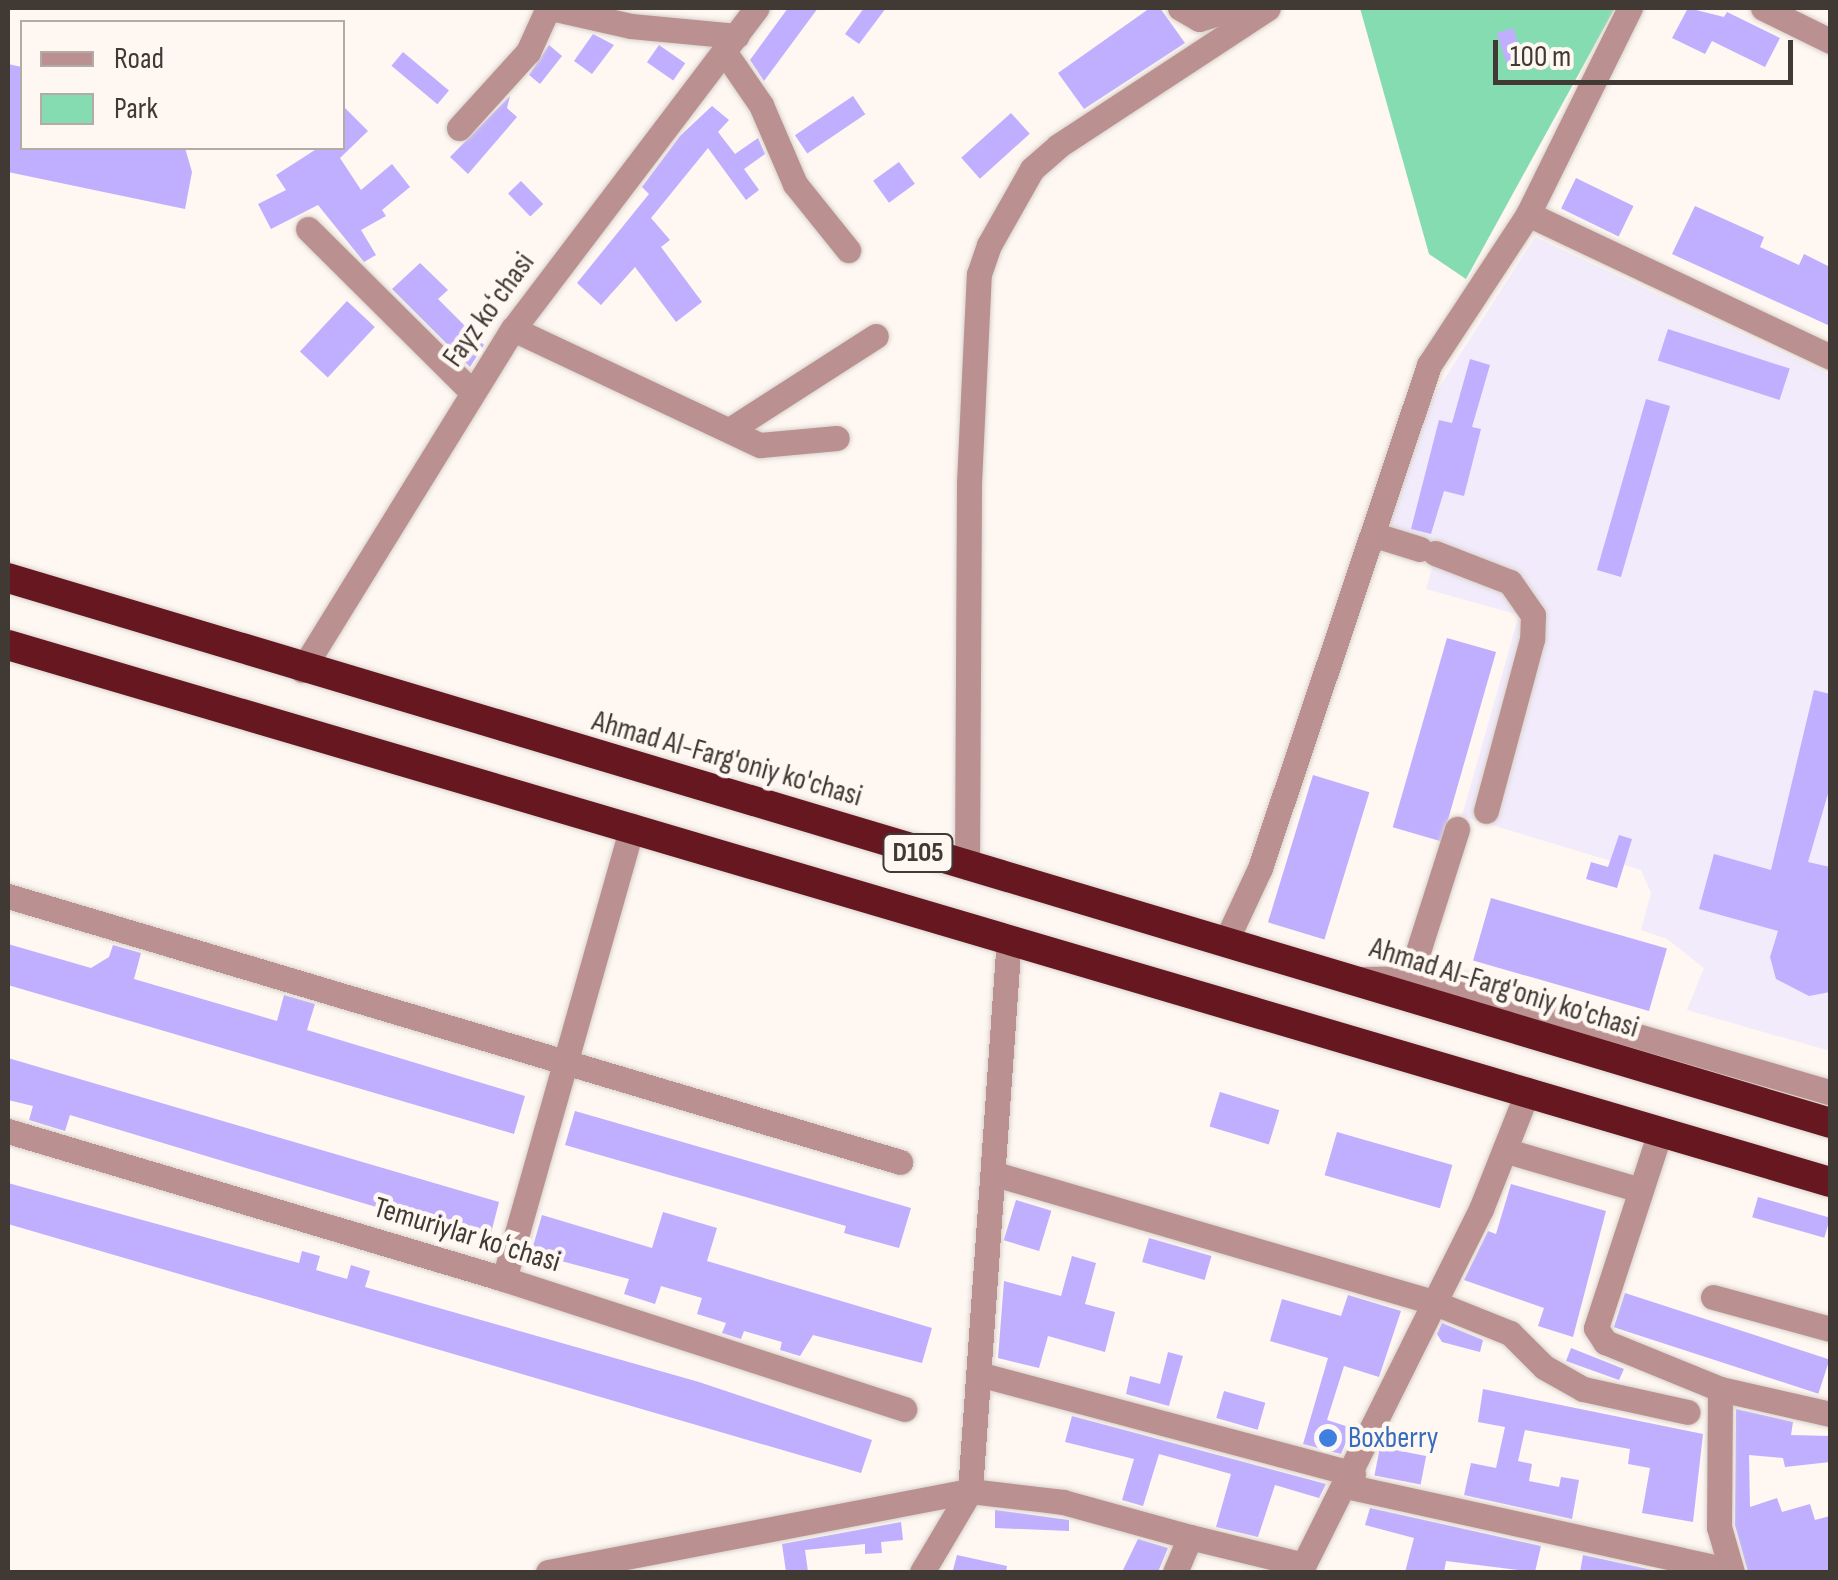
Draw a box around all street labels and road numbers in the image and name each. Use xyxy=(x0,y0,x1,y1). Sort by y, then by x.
street label: Fayz koʻchasi xyxy=(436,246,542,374)
street label: Ahmad Al-Farg'oniy ko'chasi xyxy=(588,703,866,815)
road number: D105 xyxy=(880,830,956,876)
street label: Ahmad Al-Farg'oniy ko'chasi xyxy=(1365,930,1643,1046)
street label: Temuriylar koʻchasi xyxy=(369,1190,565,1280)

